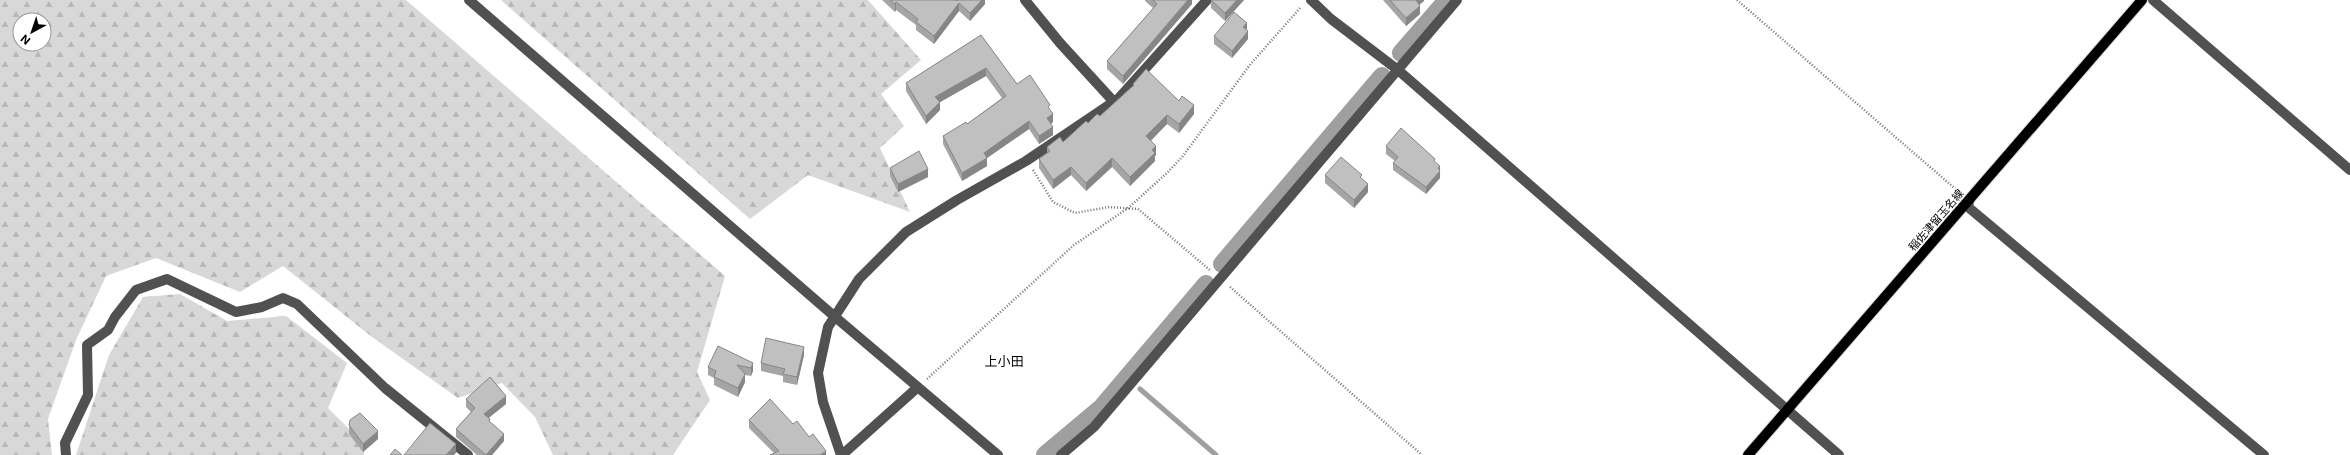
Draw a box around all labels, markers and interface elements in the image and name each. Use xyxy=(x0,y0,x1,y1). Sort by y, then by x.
north arrow xyxy=(12,12,52,52)
text: N xyxy=(18,32,33,48)
street label: 稲佐津留玉名線 xyxy=(1905,186,1967,254)
district label: 上小田 xyxy=(984,353,1024,369)

